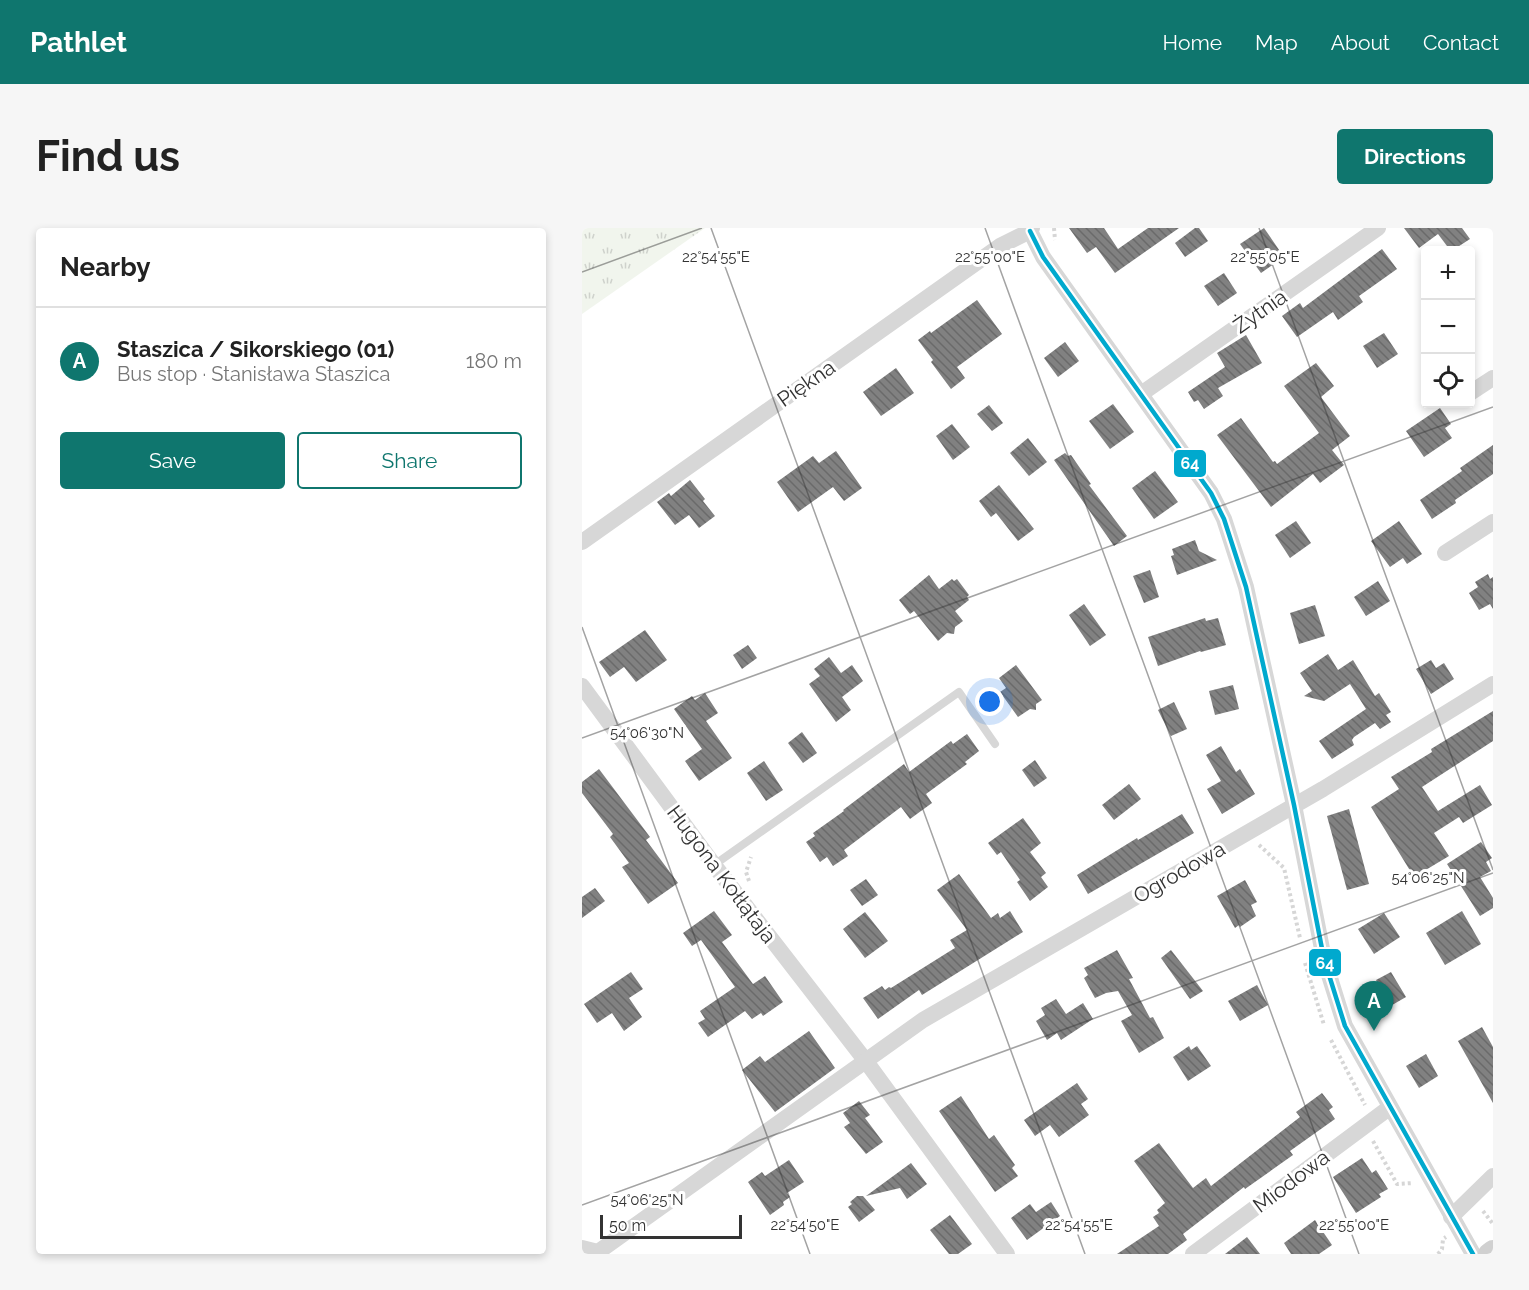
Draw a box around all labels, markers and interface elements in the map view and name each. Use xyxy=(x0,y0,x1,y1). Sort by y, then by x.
text: Pathlet xyxy=(30,26,127,59)
text: Home xyxy=(1163,30,1222,55)
text: Map xyxy=(1255,30,1298,55)
text: About xyxy=(1331,30,1390,55)
text: Contact xyxy=(1423,30,1499,55)
button: Directions xyxy=(1337,129,1493,184)
text: Find us xyxy=(36,132,180,181)
map controls xyxy=(1421,246,1475,408)
button: + xyxy=(1421,246,1475,300)
text: 22°54'55"E xyxy=(682,248,750,266)
text: 22°55'00"E xyxy=(955,248,1025,266)
text: 22°55'05"E xyxy=(1230,248,1300,266)
text: Nearby xyxy=(60,252,150,282)
street label: Żytnia xyxy=(1228,284,1292,338)
button: − xyxy=(1421,300,1475,354)
text: Staszica / Sikorskiego (01) xyxy=(117,336,394,362)
text: A xyxy=(73,349,86,373)
text: 180 m xyxy=(466,349,522,373)
street label: Piękna xyxy=(772,354,840,412)
button: locate xyxy=(1421,354,1475,408)
text: Bus stop · Stanisława Staszica xyxy=(117,362,390,386)
button: Save xyxy=(60,432,285,489)
button: Share xyxy=(297,432,522,489)
line badge: 64 xyxy=(1173,449,1207,478)
text: 64 xyxy=(1181,454,1199,473)
your location xyxy=(975,687,1004,716)
text: 54°06'30"N xyxy=(610,724,684,742)
street label: Hugona Kołłątaja xyxy=(662,800,782,948)
street label: Ogrodowa xyxy=(1129,836,1229,908)
text: 54°06'25"N xyxy=(1391,869,1465,887)
line badge: 64 xyxy=(1308,948,1342,977)
text: 64 xyxy=(1316,954,1334,973)
pin: A xyxy=(1354,982,1394,1031)
street label: Miodowa xyxy=(1248,1144,1334,1218)
text: 54°06'25"N xyxy=(610,1191,684,1209)
scale bar xyxy=(600,1212,742,1240)
text: 50 m xyxy=(609,1216,646,1235)
text: 22°54'50"E xyxy=(771,1216,839,1234)
text: 22°54'55"E xyxy=(1045,1216,1113,1234)
text: 22°55'00"E xyxy=(1319,1216,1389,1234)

